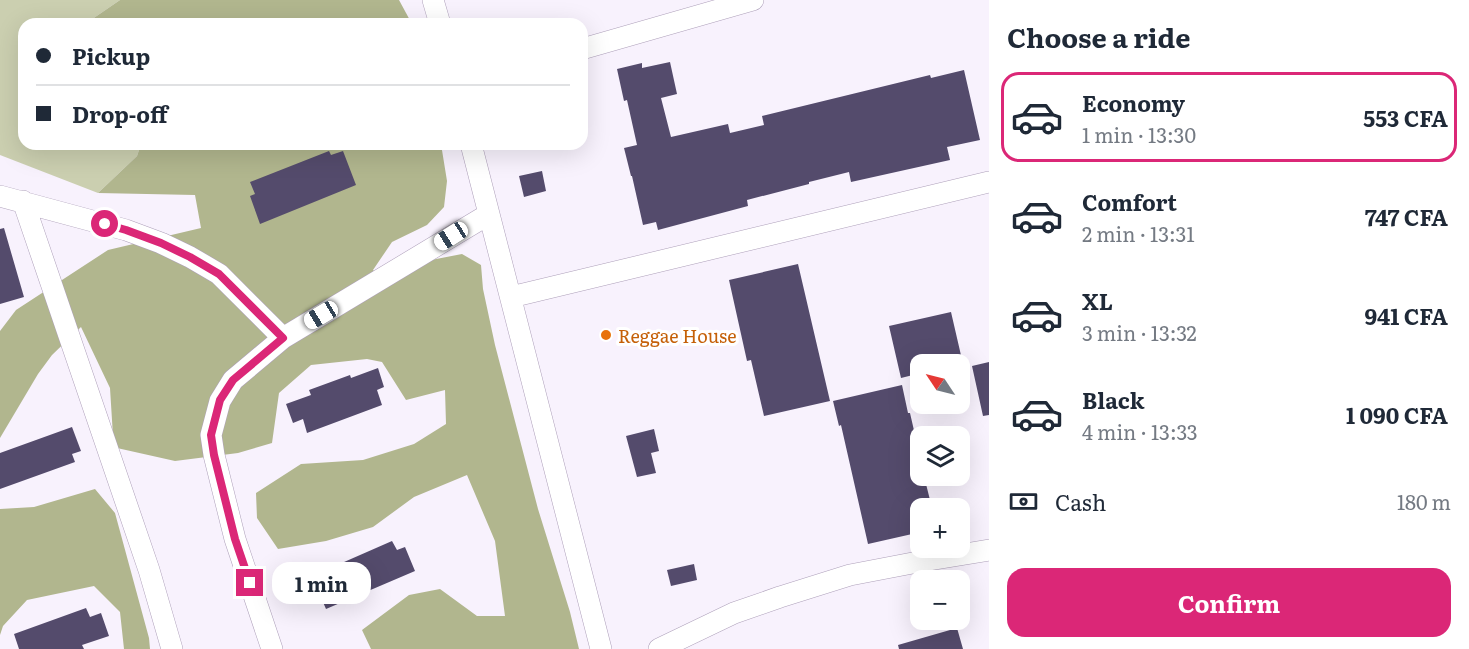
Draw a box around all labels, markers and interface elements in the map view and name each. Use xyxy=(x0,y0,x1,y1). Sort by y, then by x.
text: Choose a ride xyxy=(1007,16,1190,56)
text: Pickup xyxy=(72,39,150,72)
text: Economy xyxy=(1082,86,1185,119)
icon: car xyxy=(1010,90,1064,144)
text: Drop-off xyxy=(72,97,168,130)
text: 553 CFA xyxy=(1363,101,1448,134)
text: 1 min · 13:30 xyxy=(1082,119,1196,149)
text: Comfort xyxy=(1082,185,1177,218)
icon: car xyxy=(1010,189,1064,243)
text: 747 CFA xyxy=(1365,200,1448,233)
route start xyxy=(91,210,118,237)
text: 2 min · 13:31 xyxy=(1082,218,1195,248)
car xyxy=(431,219,471,253)
text: XL xyxy=(1082,284,1113,317)
icon: car xyxy=(1010,288,1064,342)
car xyxy=(301,298,341,332)
text: 941 CFA xyxy=(1364,299,1448,332)
text: 3 min · 13:32 xyxy=(1082,317,1197,347)
place label: Reggae House xyxy=(618,322,737,349)
marker: Reggae House xyxy=(599,328,613,342)
north arrow xyxy=(910,354,970,414)
map controls xyxy=(910,354,970,630)
text: Black xyxy=(1082,383,1144,416)
icon: car xyxy=(1010,387,1064,441)
text: 1 090 CFA xyxy=(1346,398,1448,431)
text: 4 min · 13:33 xyxy=(1082,416,1198,446)
button: layers xyxy=(910,426,970,486)
icon: cash xyxy=(1007,485,1040,518)
text: Cash xyxy=(1055,485,1106,518)
text: 180 m xyxy=(1397,486,1451,516)
button: + xyxy=(910,498,970,558)
callout: 1 min xyxy=(271,562,370,604)
text: 1 min xyxy=(295,568,348,598)
button: Confirm xyxy=(1007,568,1451,637)
route end xyxy=(236,569,263,596)
button: − xyxy=(910,570,970,630)

